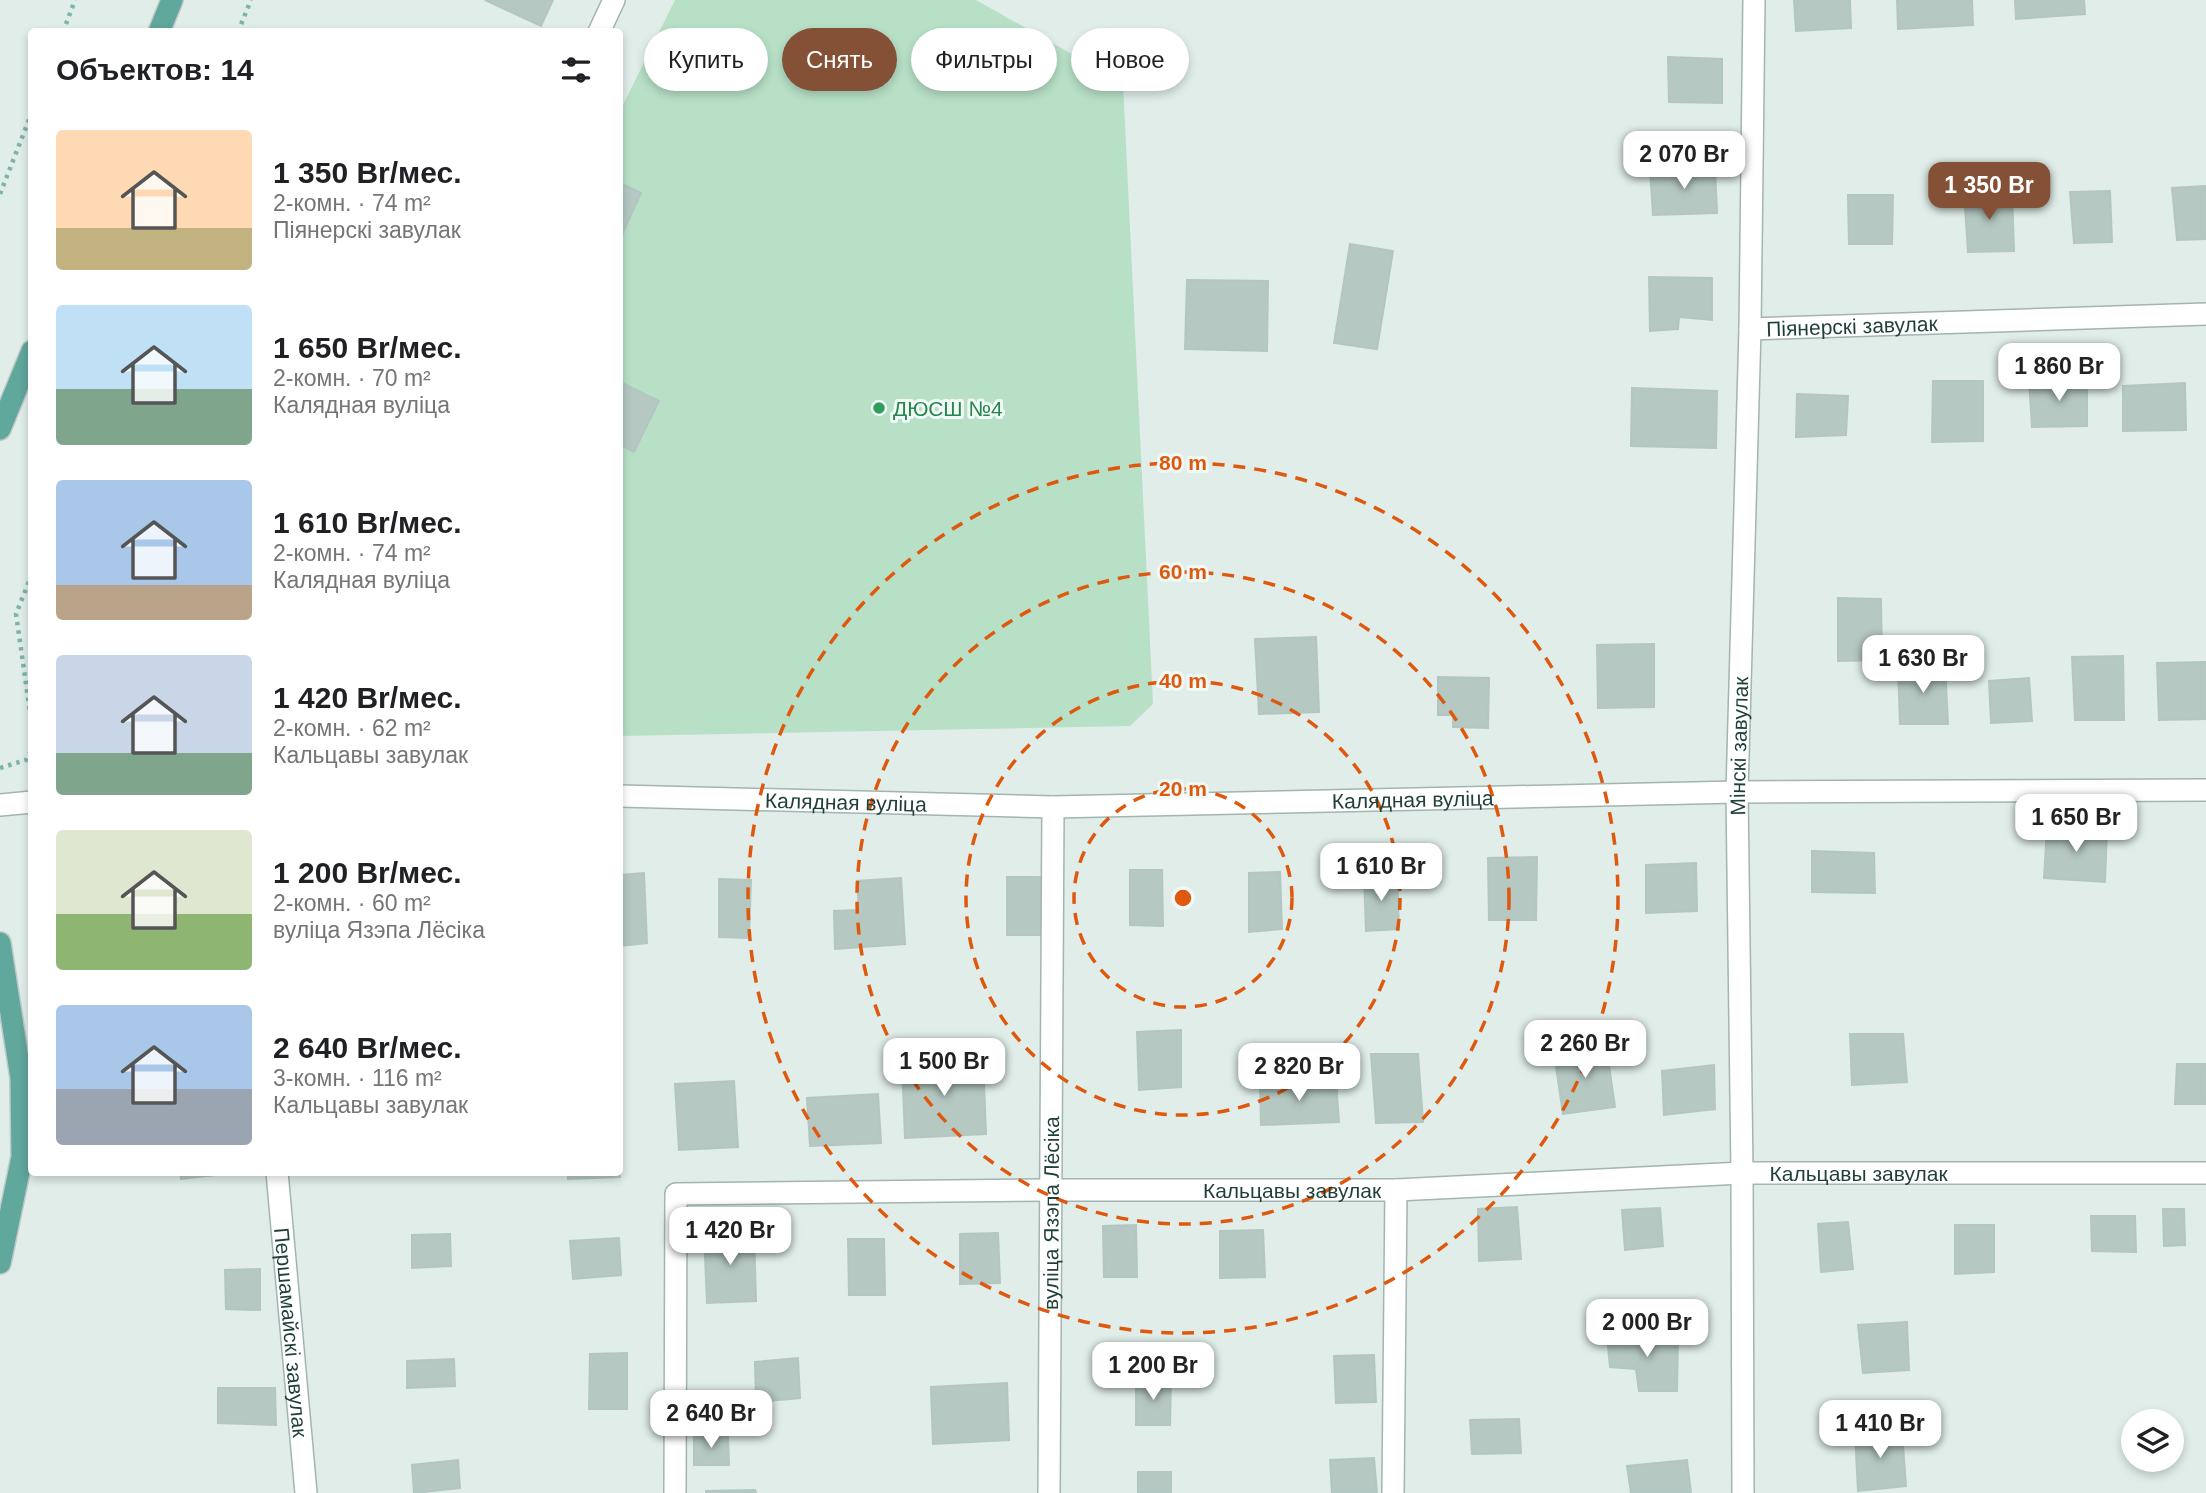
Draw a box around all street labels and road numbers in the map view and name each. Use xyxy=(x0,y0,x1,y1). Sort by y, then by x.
street label: Піянерскі завулак xyxy=(1766,311,1939,340)
street label: Мінскі завулак xyxy=(1725,675,1752,816)
street label: Калядная вуліца xyxy=(1332,786,1494,812)
street label: Калядная вуліца xyxy=(765,788,927,815)
street label: вуліца Язэпа Лёсіка xyxy=(1039,1116,1063,1310)
street label: Кальцавы завулак xyxy=(1769,1162,1948,1185)
street label: Кальцавы завулак xyxy=(1203,1179,1382,1202)
street label: Першамайскі завулак xyxy=(271,1227,312,1439)

